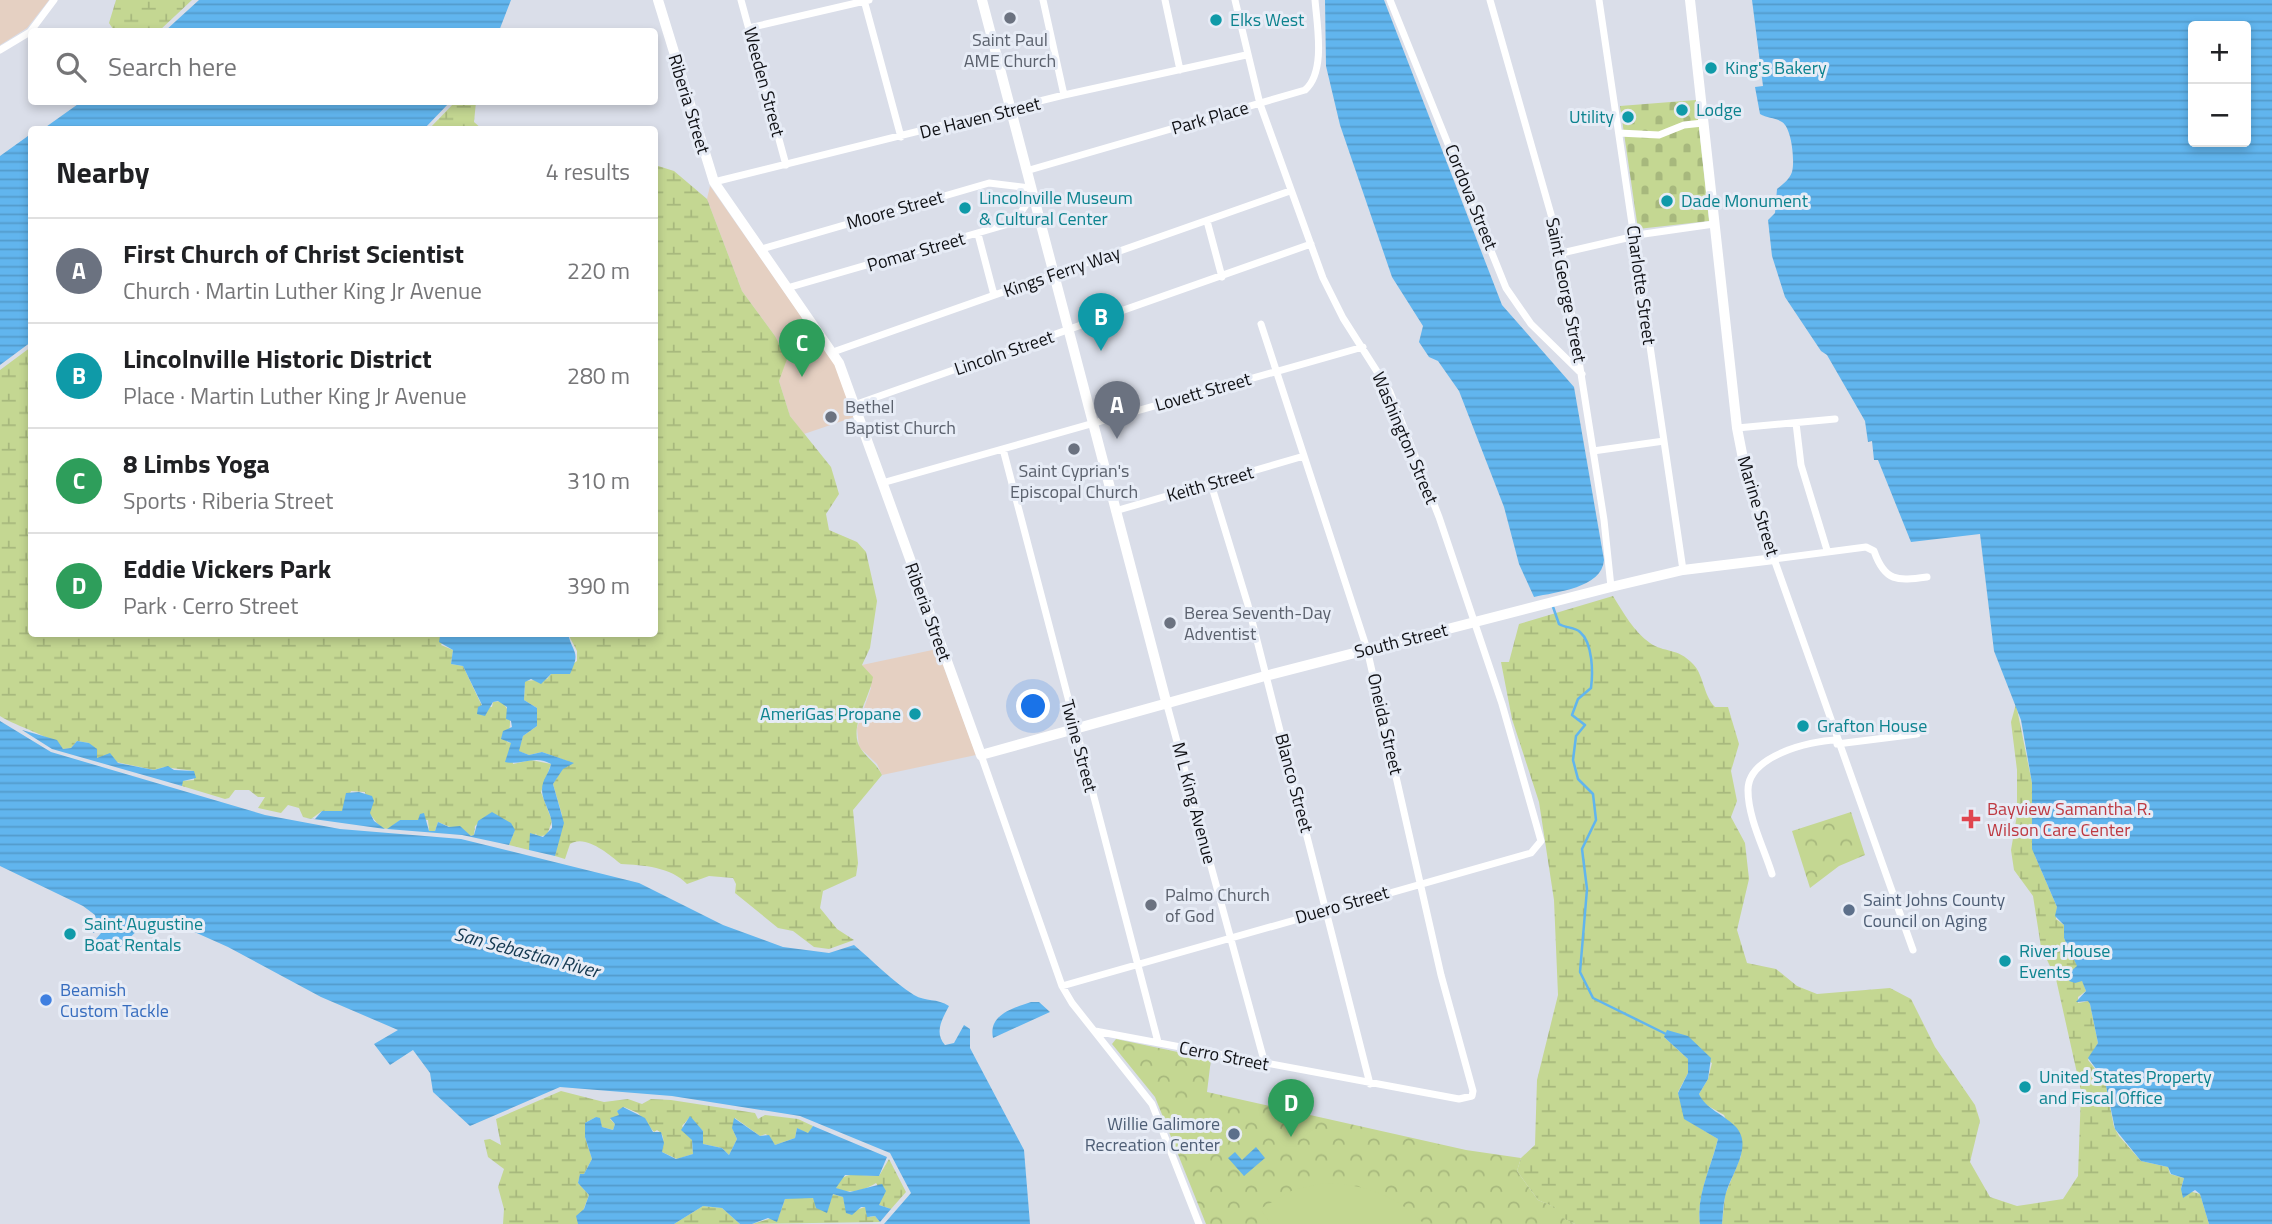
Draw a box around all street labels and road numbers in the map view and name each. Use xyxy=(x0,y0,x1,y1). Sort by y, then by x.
street label: Weeden Street xyxy=(737,24,792,140)
street label: Riberia Street xyxy=(661,51,718,158)
street label: De Haven Street xyxy=(917,89,1044,146)
street label: Park Place xyxy=(1168,94,1252,141)
street label: Cordova Street xyxy=(1438,140,1505,254)
street label: Moore Street xyxy=(843,183,947,236)
street label: Saint George Street xyxy=(1539,215,1594,365)
street label: Charlotte Street xyxy=(1620,223,1663,347)
street label: Pomar Street xyxy=(864,224,969,278)
street label: Kings Ferry Way xyxy=(1000,239,1124,304)
street label: Lincoln Street xyxy=(950,323,1058,382)
street label: Lovett Street xyxy=(1152,365,1255,418)
street label: Washington Street xyxy=(1365,367,1446,509)
street label: Marine Street xyxy=(1730,452,1787,560)
street label: Keith Street xyxy=(1163,458,1257,509)
street label: Riberia Street xyxy=(898,559,959,666)
street label: South Street xyxy=(1351,616,1451,665)
street label: Oneida Street xyxy=(1361,670,1410,778)
street label: Twine Street xyxy=(1054,696,1105,796)
street label: Blanco Street xyxy=(1268,730,1321,836)
street label: M L King Avenue xyxy=(1165,739,1224,867)
street label: Duero Street xyxy=(1292,878,1392,931)
street label: Cerro Street xyxy=(1177,1034,1272,1078)

